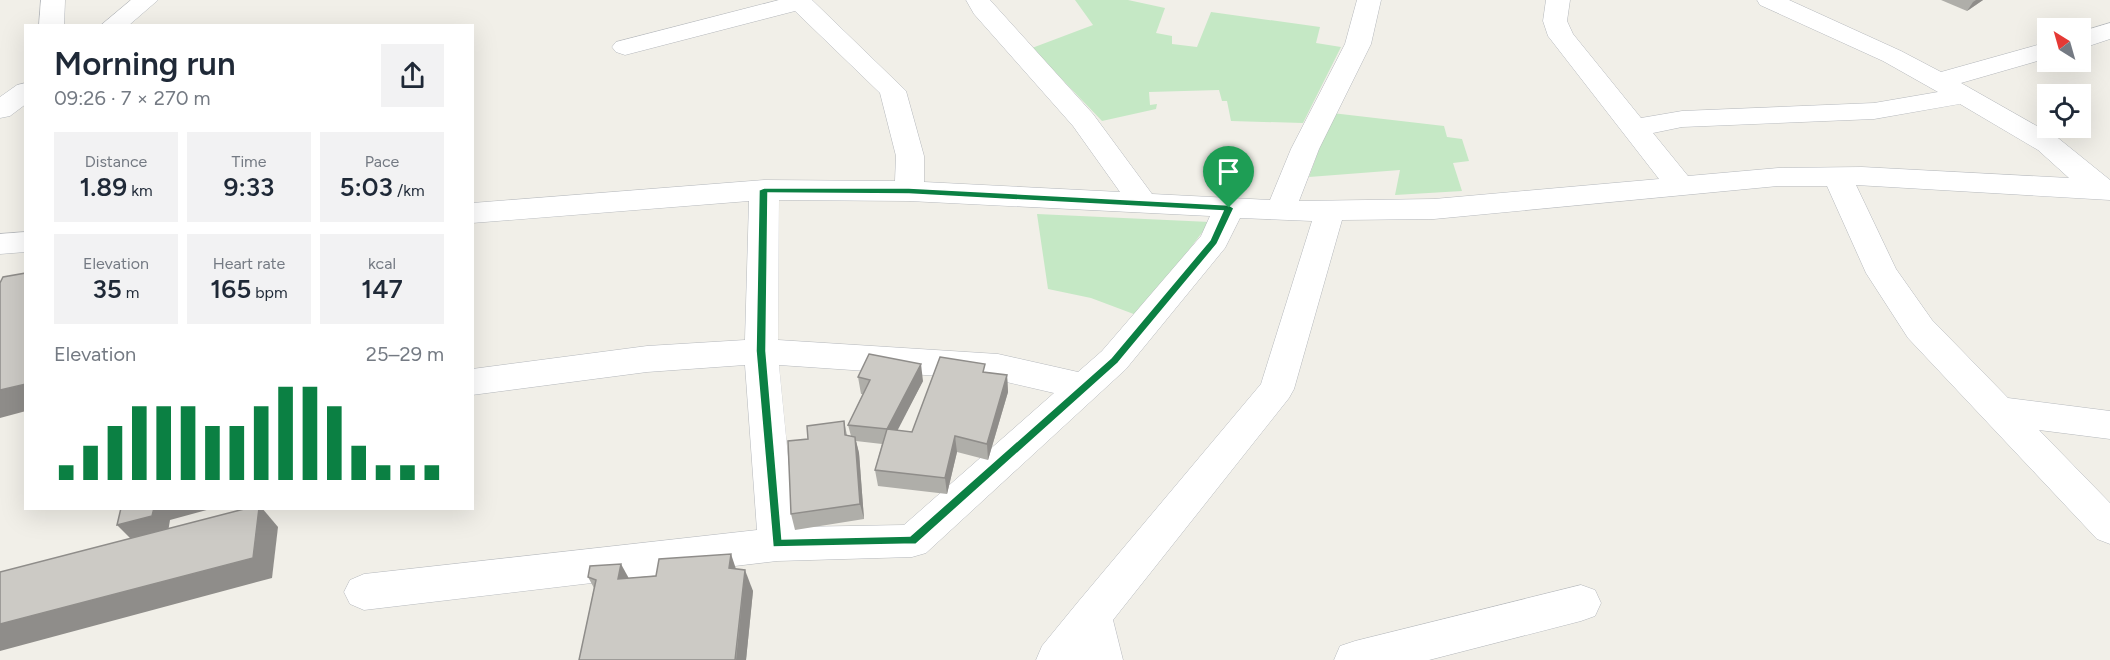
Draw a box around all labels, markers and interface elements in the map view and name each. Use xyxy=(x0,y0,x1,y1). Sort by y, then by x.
north arrow xyxy=(2037,18,2091,72)
map controls xyxy=(2037,18,2091,138)
text: Morning run xyxy=(54,44,236,83)
button: share xyxy=(381,44,444,107)
button: locate xyxy=(2037,84,2091,138)
text: 09:26 · 7 × 270 m xyxy=(54,86,210,110)
pin xyxy=(1203,146,1254,208)
text: Distance xyxy=(85,152,147,171)
text: Time xyxy=(232,152,266,171)
text: Pace xyxy=(365,152,399,171)
icon: arrive xyxy=(1212,155,1245,188)
text: 1.89 xyxy=(79,171,127,203)
text: 9:33 xyxy=(224,171,274,203)
text: 5:03 xyxy=(339,171,393,203)
text: km xyxy=(127,181,153,200)
text: /km xyxy=(393,181,425,200)
text: Elevation xyxy=(83,254,149,273)
text: Heart rate xyxy=(213,254,285,273)
text: kcal xyxy=(368,254,396,273)
text: 35 xyxy=(93,273,122,305)
text: 165 xyxy=(210,273,251,305)
text: 147 xyxy=(361,273,403,305)
text: m xyxy=(122,283,139,302)
text: bpm xyxy=(251,283,288,302)
text: Elevation xyxy=(54,342,136,366)
text: 25–29 m xyxy=(366,342,444,366)

